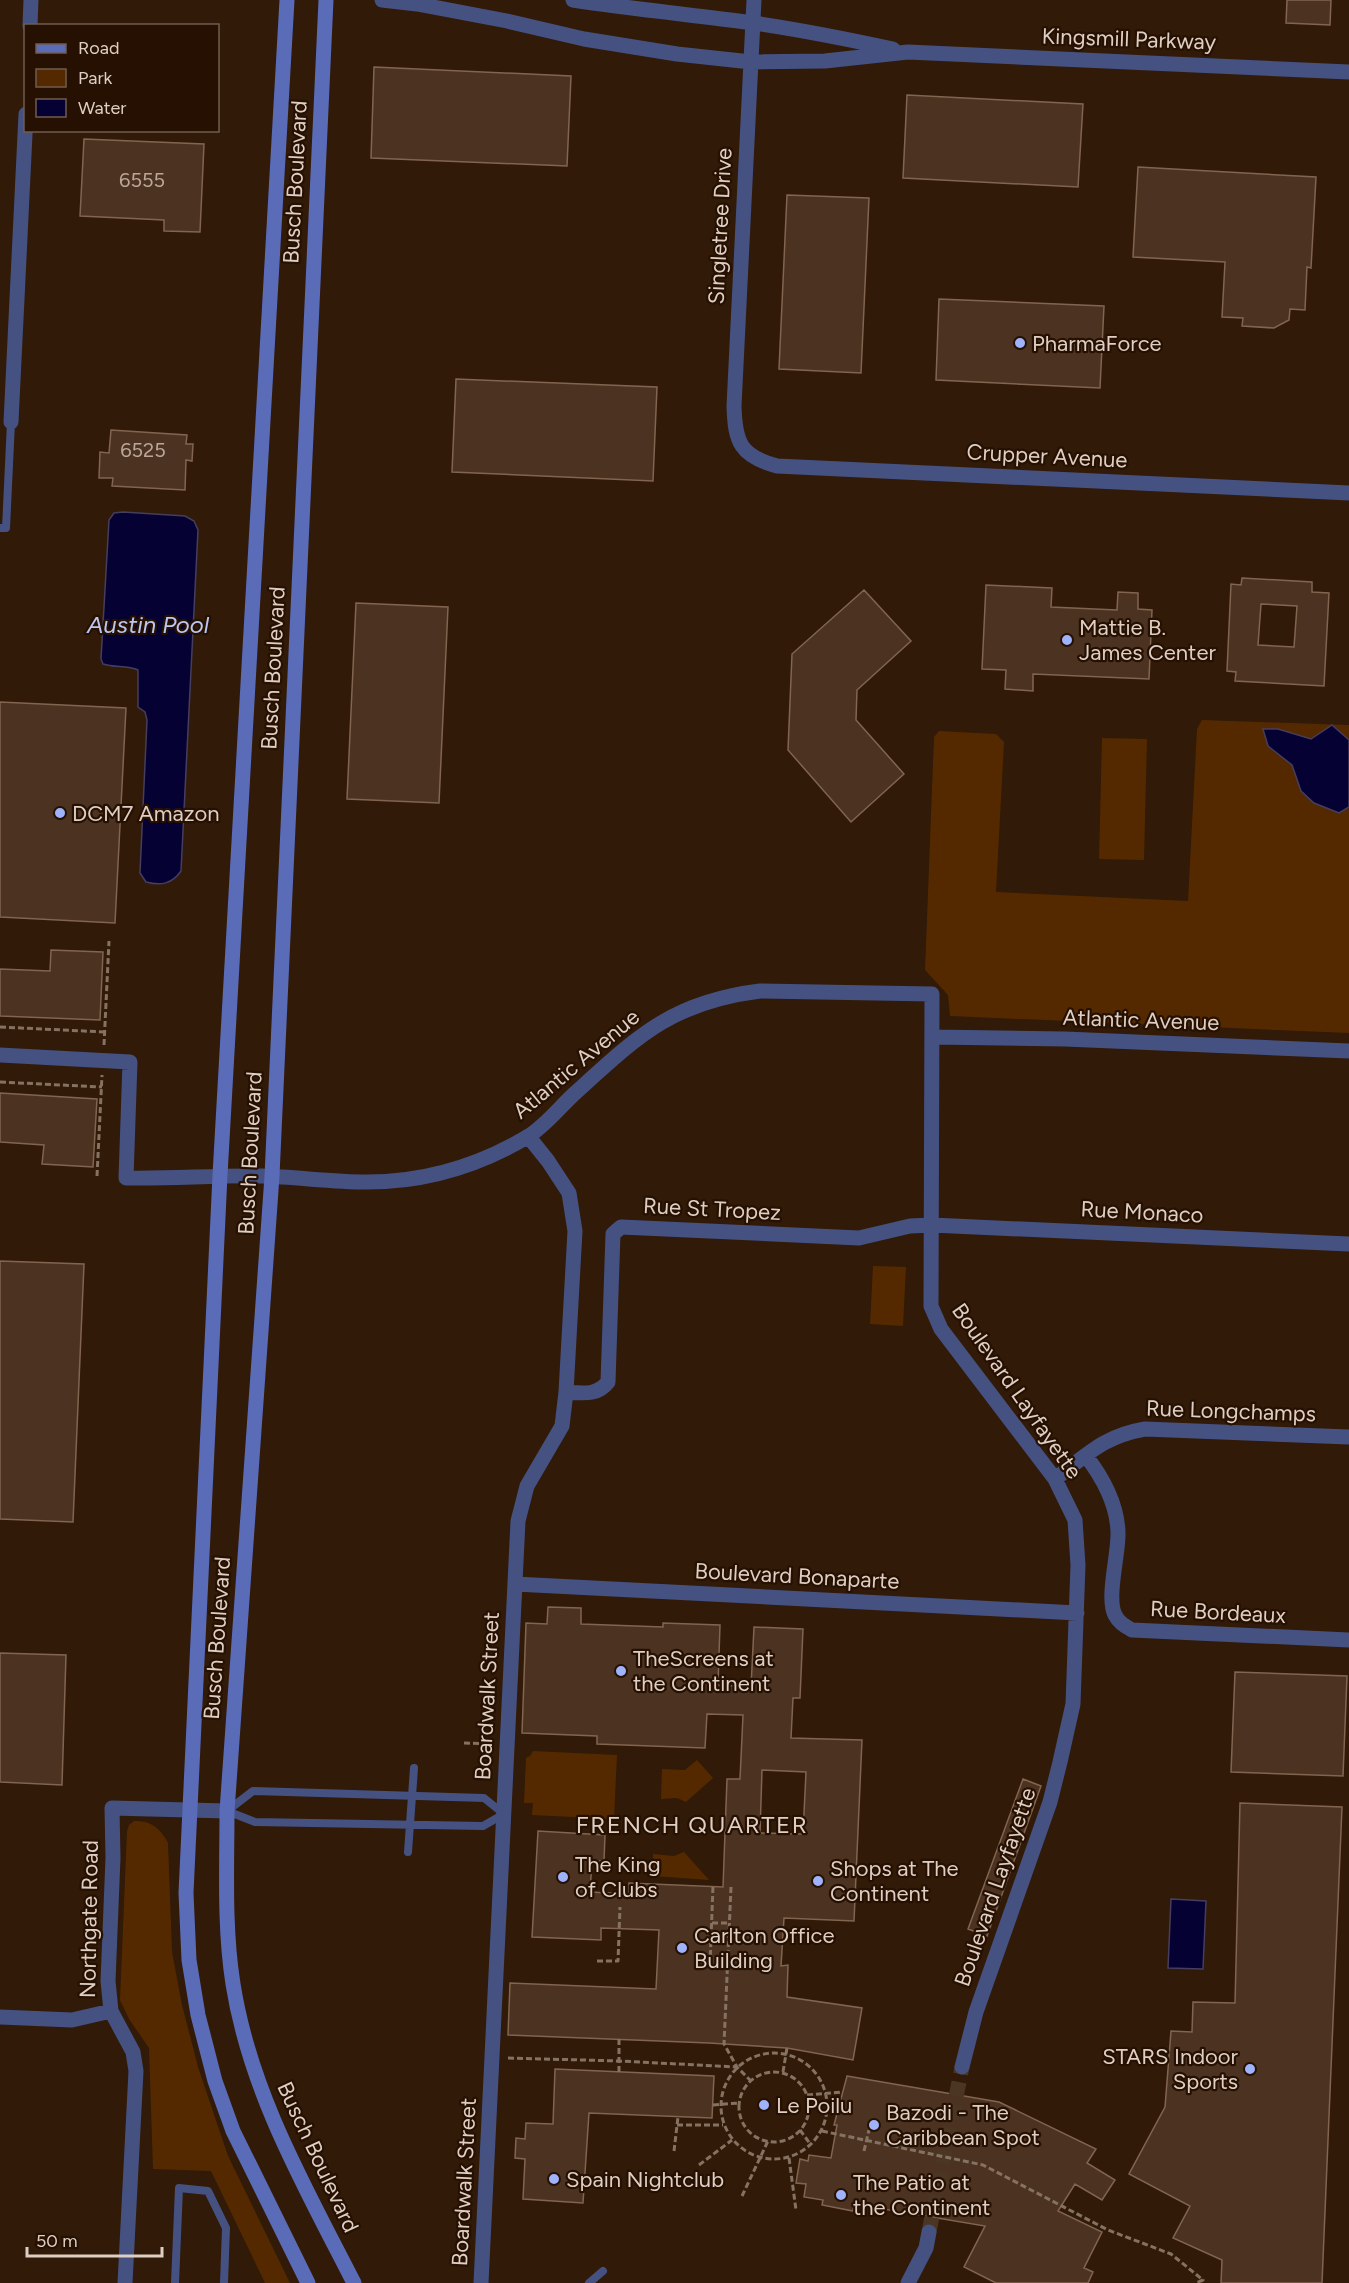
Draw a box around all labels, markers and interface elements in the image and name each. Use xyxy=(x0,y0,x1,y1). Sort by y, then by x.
street label: Kingsmill Parkway xyxy=(1041,22,1217,56)
legend xyxy=(24,24,219,132)
text: Road xyxy=(78,37,119,59)
text: Park xyxy=(78,67,113,89)
text: Water xyxy=(78,97,126,119)
street label: Busch Boulevard xyxy=(277,100,313,264)
street label: Singletree Drive xyxy=(702,147,738,305)
house number: 6555 xyxy=(119,168,165,192)
place label: PharmaForce xyxy=(1032,330,1162,357)
marker: PharmaForce xyxy=(1013,336,1027,350)
house number: 6525 xyxy=(120,438,166,462)
street label: Crupper Avenue xyxy=(966,438,1128,474)
street label: Busch Boulevard xyxy=(255,586,291,750)
water label: Austin Pool xyxy=(86,610,210,639)
place label: Mattie B. James Center xyxy=(1079,614,1216,666)
marker: Mattie B. James Center xyxy=(1060,633,1074,647)
place label: DCM7 Amazon xyxy=(72,800,220,827)
marker: DCM7 Amazon xyxy=(53,806,67,820)
street label: Atlantic Avenue xyxy=(507,1003,645,1125)
street label: Atlantic Avenue xyxy=(1062,1004,1220,1036)
street label: Busch Boulevard xyxy=(232,1071,268,1235)
street label: Rue St Tropez xyxy=(642,1192,782,1226)
street label: Rue Monaco xyxy=(1080,1195,1204,1229)
street label: Boulevard Layfayette xyxy=(946,1298,1088,1484)
street label: Rue Longchamps xyxy=(1145,1395,1317,1427)
street label: Busch Boulevard xyxy=(198,1556,236,1720)
street label: Boulevard Bonaparte xyxy=(694,1557,900,1595)
street label: Rue Bordeaux xyxy=(1149,1595,1287,1629)
street label: Boardwalk Street xyxy=(469,1611,505,1781)
place label: TheScreens at the Continent xyxy=(633,1645,774,1697)
marker: TheScreens at the Continent xyxy=(614,1664,628,1678)
street label: Boulevard Layfayette xyxy=(948,1784,1042,1990)
district label: FRENCH QUARTER xyxy=(576,1810,808,1839)
street label: Northgate Road xyxy=(74,1840,104,1998)
place label: The King of Clubs xyxy=(575,1851,661,1903)
place label: Shops at The Continent xyxy=(830,1855,959,1907)
marker: The King of Clubs xyxy=(556,1870,570,1884)
marker: Shops at The Continent xyxy=(811,1874,825,1888)
place label: Carlton Office Building xyxy=(694,1922,834,1974)
marker: Carlton Office Building xyxy=(675,1941,689,1955)
place label: STARS Indoor Sports xyxy=(1102,2043,1239,2095)
marker: STARS Indoor Sports xyxy=(1243,2062,1257,2076)
street label: Busch Boulevard xyxy=(271,2077,365,2237)
place label: Le Poilu xyxy=(776,2092,852,2119)
street label: Boardwalk Street xyxy=(446,2097,482,2267)
marker: Le Poilu xyxy=(757,2098,771,2112)
place label: Bazodi - The Caribbean Spot xyxy=(886,2099,1040,2151)
marker: Bazodi - The Caribbean Spot xyxy=(867,2118,881,2132)
place label: Spain Nightclub xyxy=(566,2166,724,2193)
place label: The Patio at the Continent xyxy=(853,2169,990,2221)
marker: Spain Nightclub xyxy=(547,2172,561,2186)
marker: The Patio at the Continent xyxy=(834,2188,848,2202)
scale bar xyxy=(27,2220,162,2258)
text: 50 m xyxy=(36,2230,78,2252)

